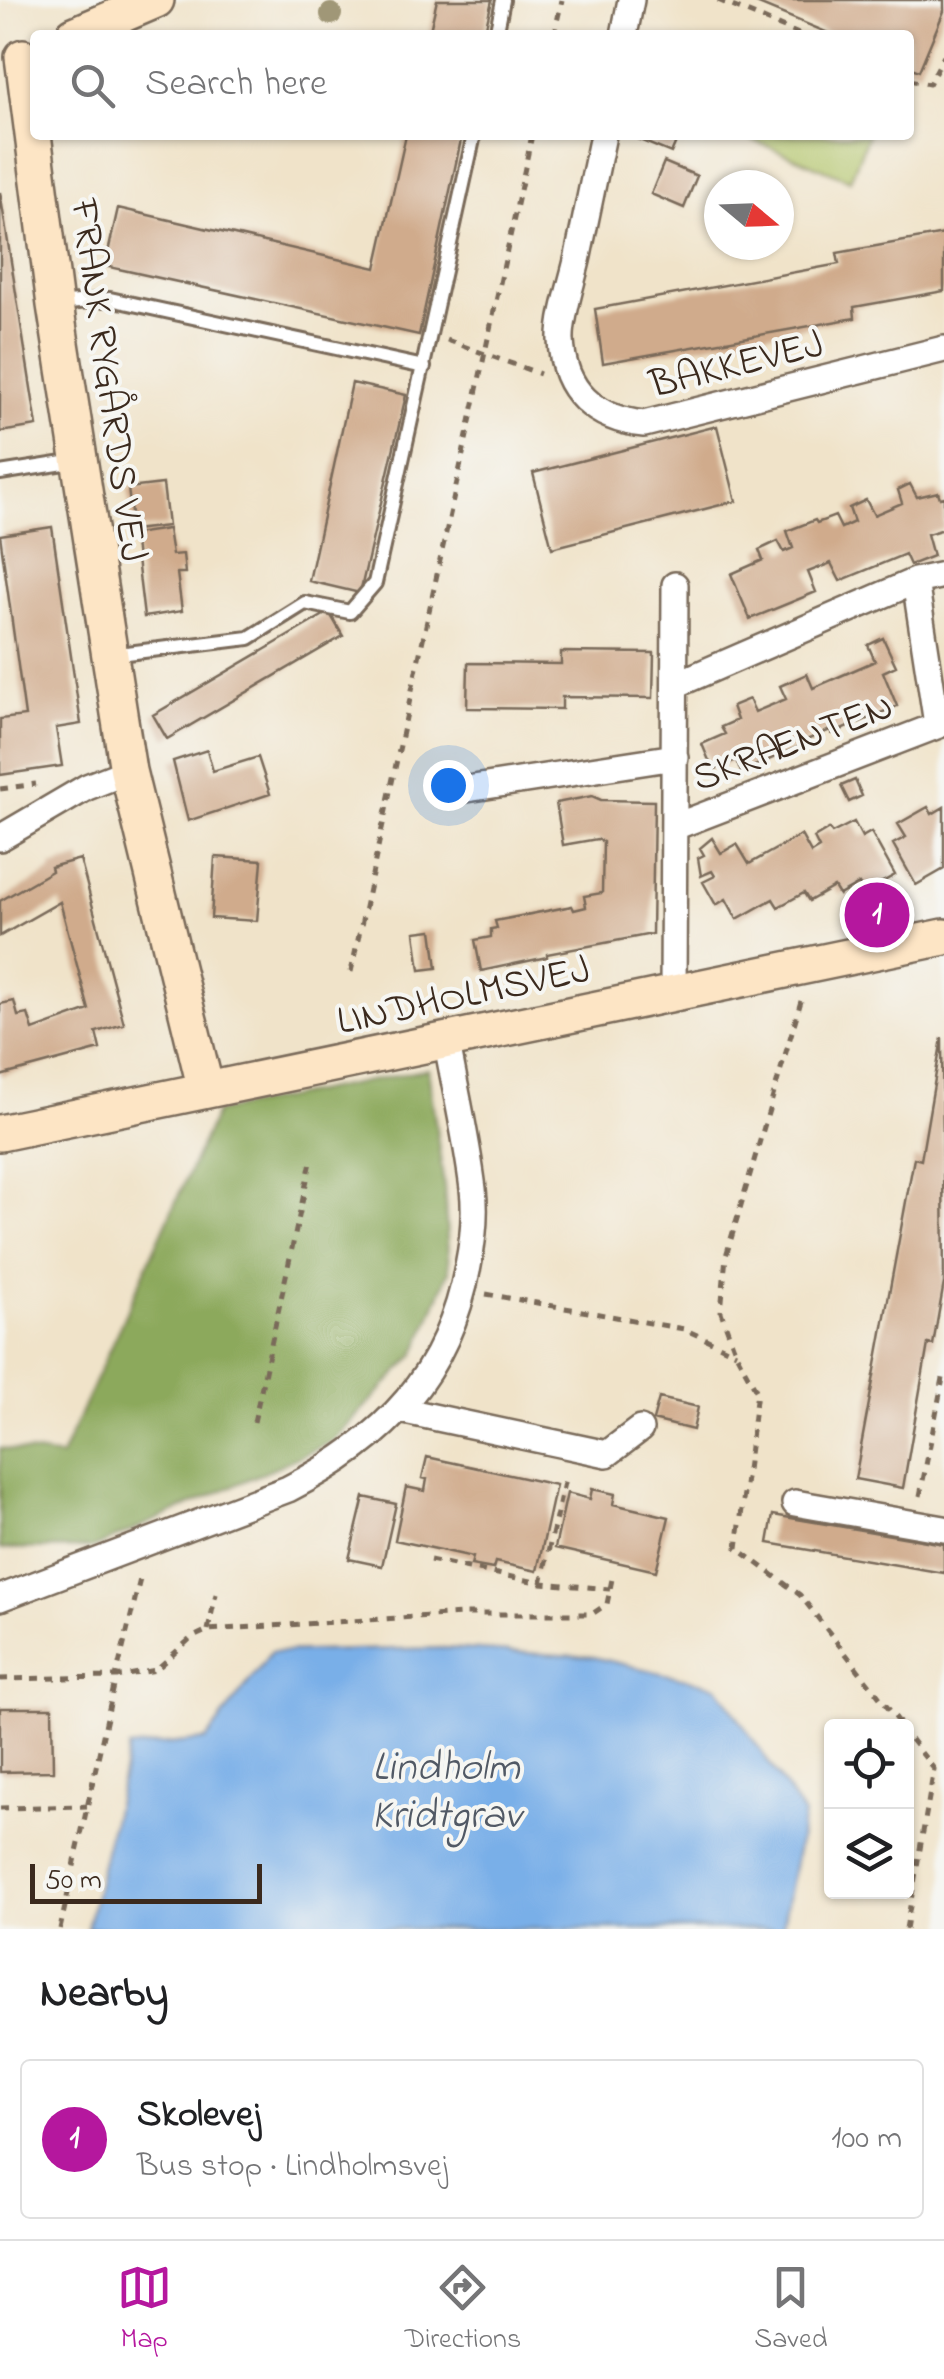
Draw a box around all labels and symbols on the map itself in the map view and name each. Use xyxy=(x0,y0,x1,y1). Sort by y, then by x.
north arrow xyxy=(704,170,794,260)
street label: FRANK RYGÅRDS VEJ xyxy=(52,194,161,566)
street label: BAKKEVEJ xyxy=(643,316,830,417)
street label: SKRÆNTEN xyxy=(685,679,903,810)
your location xyxy=(423,760,474,811)
pin: 1 xyxy=(844,878,910,952)
street label: LINDHOLMSVEJ xyxy=(332,942,596,1053)
water label: Lindholm Kridtgrav xyxy=(371,1738,526,1848)
scale bar xyxy=(30,1859,262,1904)

